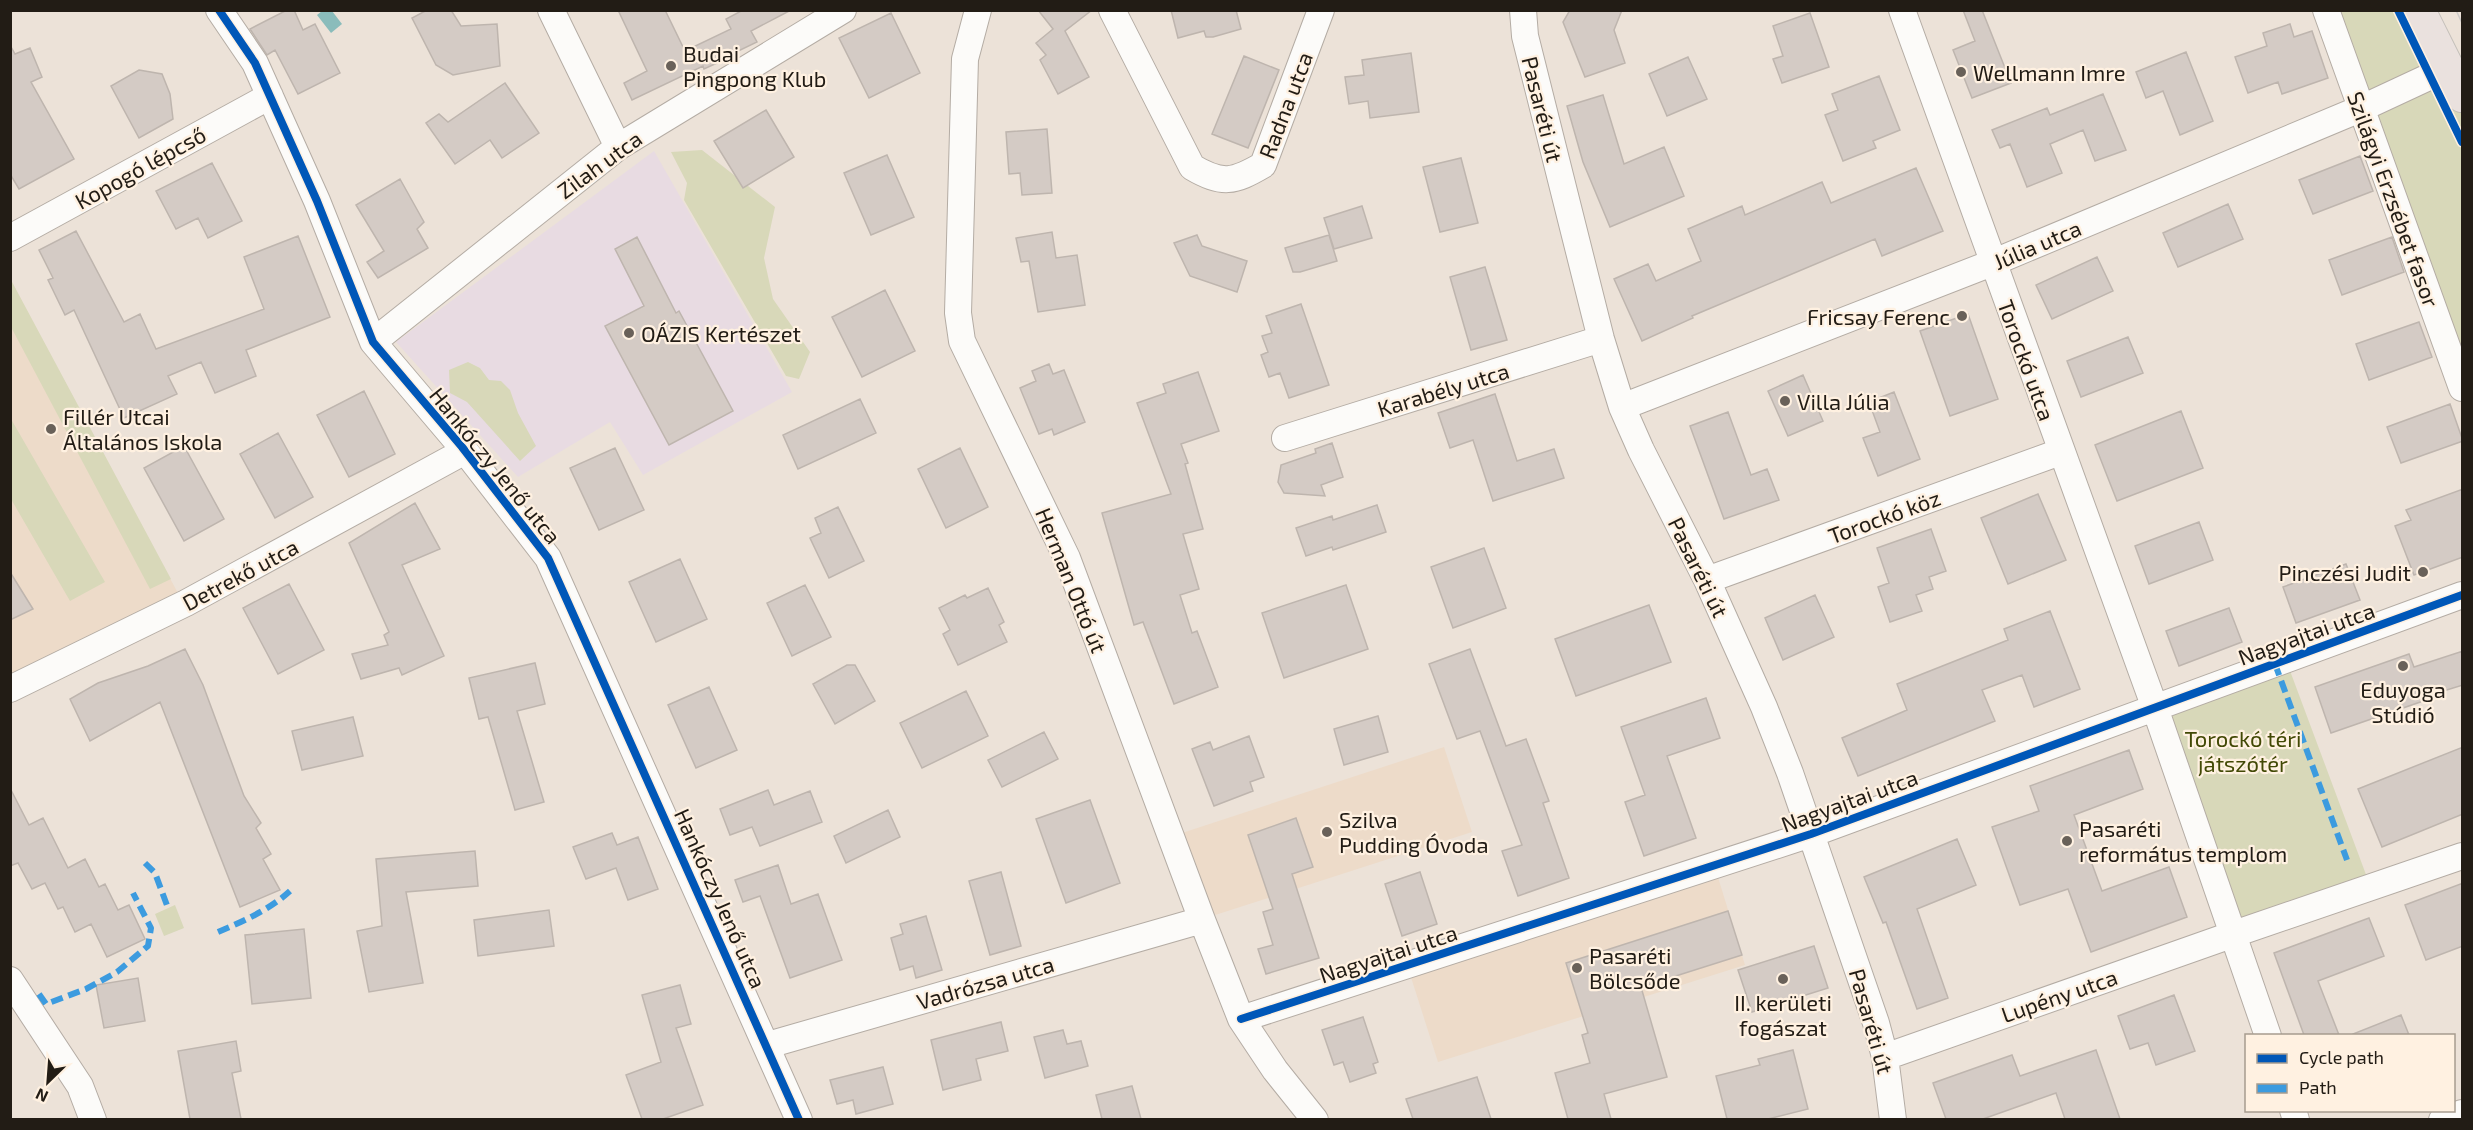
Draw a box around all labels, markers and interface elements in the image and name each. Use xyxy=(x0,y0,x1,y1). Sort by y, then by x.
place label: Budai Pingpong Klub xyxy=(683,40,826,91)
street label: Radna utca xyxy=(1253,48,1317,162)
street label: Pasaréti út xyxy=(1517,53,1569,165)
marker: Budai Pingpong Klub xyxy=(664,59,678,73)
place label: Wellmann Imre xyxy=(1973,59,2126,85)
marker: Wellmann Imre xyxy=(1954,65,1968,79)
street label: Szilágyi Erzsébet fasor xyxy=(2343,88,2445,310)
street label: Kopogó lépcső xyxy=(70,120,210,214)
street label: Zilah utca xyxy=(552,125,646,203)
street label: Júlia utca xyxy=(1989,214,2085,274)
street label: Torockó utca xyxy=(1993,296,2061,424)
place label: Fricsay Ferenc xyxy=(1807,303,1950,329)
marker: Fricsay Ferenc xyxy=(1955,309,1969,323)
place label: OÁZIS Kertészet xyxy=(641,320,801,346)
marker: OÁZIS Kertészet xyxy=(622,326,636,340)
street label: Karabély utca xyxy=(1374,357,1512,421)
street label: Hankóczy Jenő utca xyxy=(425,382,567,548)
place label: Villa Júlia xyxy=(1797,388,1890,414)
marker: Villa Júlia xyxy=(1778,394,1792,408)
place label: Fillér Utcai Általános Iskola xyxy=(63,403,222,454)
marker: Fillér Utcai Általános Iskola xyxy=(44,422,58,436)
street label: Torockó köz xyxy=(1824,484,1944,548)
street label: Herman Ottó út xyxy=(1031,504,1113,656)
street label: Pasaréti út xyxy=(1664,513,1734,621)
street label: Detrekő utca xyxy=(178,533,302,615)
place label: Pinczési Judit xyxy=(2278,559,2411,585)
marker: Pinczési Judit xyxy=(2416,565,2430,579)
street label: Nagyajtai utca xyxy=(2234,596,2378,671)
marker: Eduyoga Stúdió xyxy=(2396,659,2410,673)
place label: Eduyoga Stúdió xyxy=(2360,676,2446,727)
park label: Torockó téri játszótér xyxy=(2185,725,2301,777)
street label: Nagyajtai utca xyxy=(1777,763,1921,838)
street label: Hankóczy Jenő utca xyxy=(670,804,772,992)
place label: Szilva Pudding Óvoda xyxy=(1339,806,1489,857)
place label: Pasaréti református templom xyxy=(2079,815,2287,866)
marker: Szilva Pudding Óvoda xyxy=(1320,825,1334,839)
marker: Pasaréti református templom xyxy=(2060,834,2074,848)
street label: Nagyajtai utca xyxy=(1316,918,1461,988)
place label: Pasaréti Bölcsőde xyxy=(1589,942,1681,993)
street label: Vadrózsa utca xyxy=(913,950,1057,1014)
marker: Pasaréti Bölcsőde xyxy=(1570,961,1584,975)
street label: Lupény utca xyxy=(1998,963,2120,1027)
street label: Pasaréti út xyxy=(1845,965,1899,1077)
marker: II. kerületi fogászat xyxy=(1776,972,1790,986)
place label: II. kerületi fogászat xyxy=(1734,989,1832,1040)
legend xyxy=(2245,1034,2455,1112)
text: Cycle path xyxy=(2299,1046,2384,1068)
north arrow xyxy=(18,1052,78,1112)
text: Path xyxy=(2299,1076,2337,1098)
text: N xyxy=(32,1085,51,1107)

